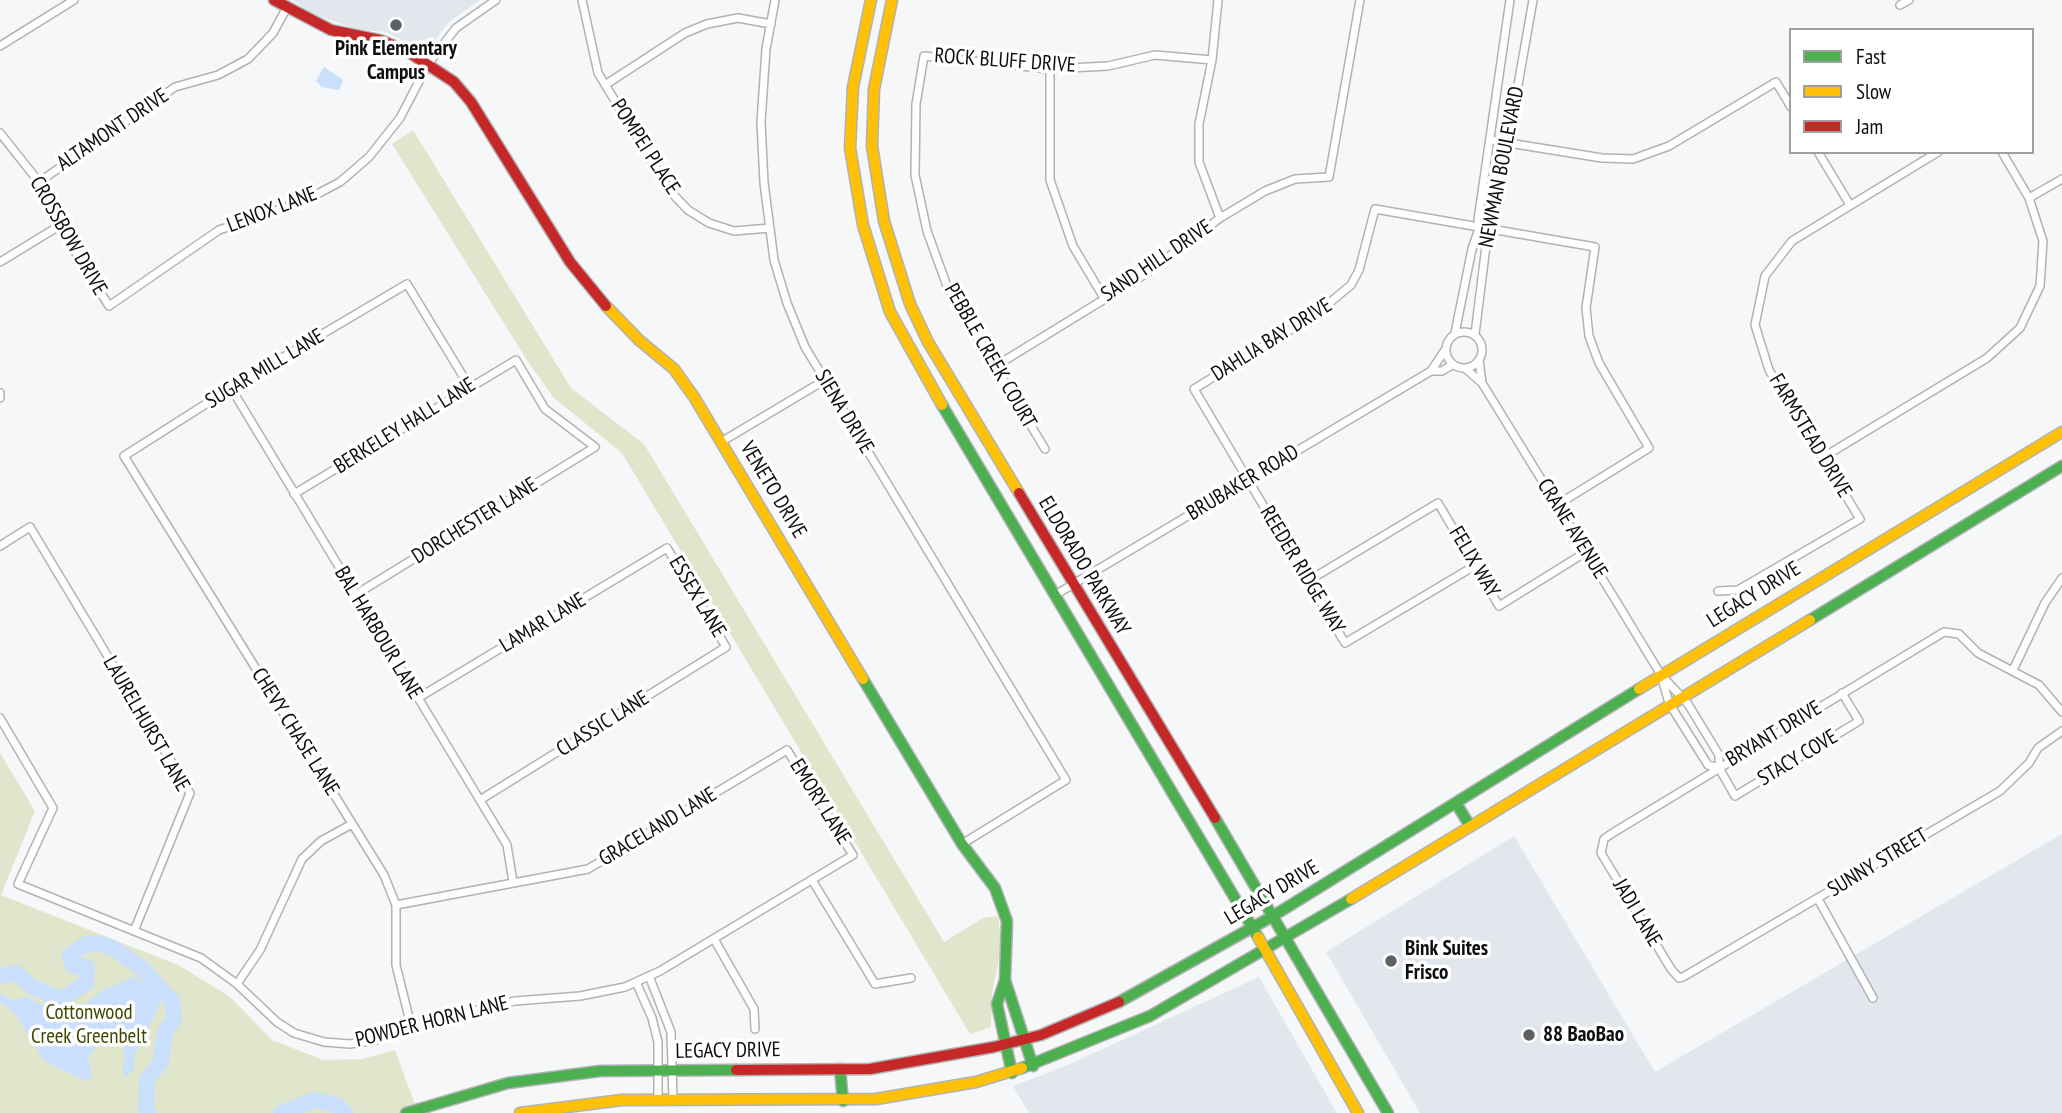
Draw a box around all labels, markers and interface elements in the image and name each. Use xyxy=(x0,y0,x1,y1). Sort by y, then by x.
marker: Pink Elementary Campus xyxy=(388,17,404,33)
legend xyxy=(1789,28,2034,154)
place label: Pink Elementary Campus xyxy=(335,36,457,86)
street label: ROCK BLUFF DRIVE xyxy=(934,43,1076,79)
text: Fast xyxy=(1856,43,1886,70)
text: Slow xyxy=(1856,78,1891,105)
street label: ALTAMONT DRIVE xyxy=(52,83,174,177)
street label: NEWMAN BOULEVARD xyxy=(1474,84,1530,250)
street label: POMPEI PLACE xyxy=(605,95,685,199)
text: Jam xyxy=(1856,113,1883,140)
street label: CROSSBOW DRIVE xyxy=(24,172,112,300)
street label: LENOX LANE xyxy=(224,181,320,239)
street label: SAND HILL DRIVE xyxy=(1097,215,1217,307)
street label: PEBBLE CREEK COURT xyxy=(938,279,1042,433)
street label: DAHLIA BAY DRIVE xyxy=(1207,293,1337,387)
street label: SUGAR MILL LANE xyxy=(201,324,329,414)
street label: SIENA DRIVE xyxy=(809,366,879,458)
street label: FARMSTEAD DRIVE xyxy=(1763,370,1857,502)
street label: BERKELEY HALL LANE xyxy=(330,372,480,480)
street label: VENETO DRIVE xyxy=(734,437,812,543)
street label: BRUBAKER ROAD xyxy=(1182,440,1304,526)
street label: DORCHESTER LANE xyxy=(408,472,542,570)
street label: CRANE AVENUE xyxy=(1531,474,1613,584)
street label: ELDORADO PARKWAY xyxy=(1033,492,1135,640)
street label: REEDER RIDGE WAY xyxy=(1254,502,1350,638)
street label: FELIX WAY xyxy=(1443,522,1505,602)
street label: ESSEX LANE xyxy=(663,552,731,642)
street label: LEGACY DRIVE xyxy=(1703,556,1805,634)
street label: BAL HARBOUR LANE xyxy=(329,562,427,704)
street label: LAMAR LANE xyxy=(495,588,591,658)
street label: LAURELHURST LANE xyxy=(97,652,195,796)
street label: CHEVY CHASE LANE xyxy=(246,664,344,800)
street label: CLASSIC LANE xyxy=(552,686,654,762)
street label: BRYANT DRIVE xyxy=(1722,696,1826,772)
street label: STACY COVE xyxy=(1754,724,1842,792)
street label: EMORY LANE xyxy=(784,755,856,849)
street label: GRACELAND LANE xyxy=(595,782,721,872)
street label: SUNNY STREET xyxy=(1823,823,1933,903)
street label: LEGACY DRIVE xyxy=(1220,855,1324,931)
street label: JADI LANE xyxy=(1607,875,1667,951)
place label: Bink Suites Frisco xyxy=(1405,936,1488,986)
marker: Bink Suites Frisco xyxy=(1383,953,1399,969)
street label: POWDER HORN LANE xyxy=(353,991,511,1053)
park label: Cottonwood Creek Greenbelt xyxy=(31,1000,147,1050)
place label: 88 BaoBao xyxy=(1543,1022,1624,1048)
marker: 88 BaoBao xyxy=(1521,1027,1537,1043)
street label: LEGACY DRIVE xyxy=(675,1037,781,1065)

